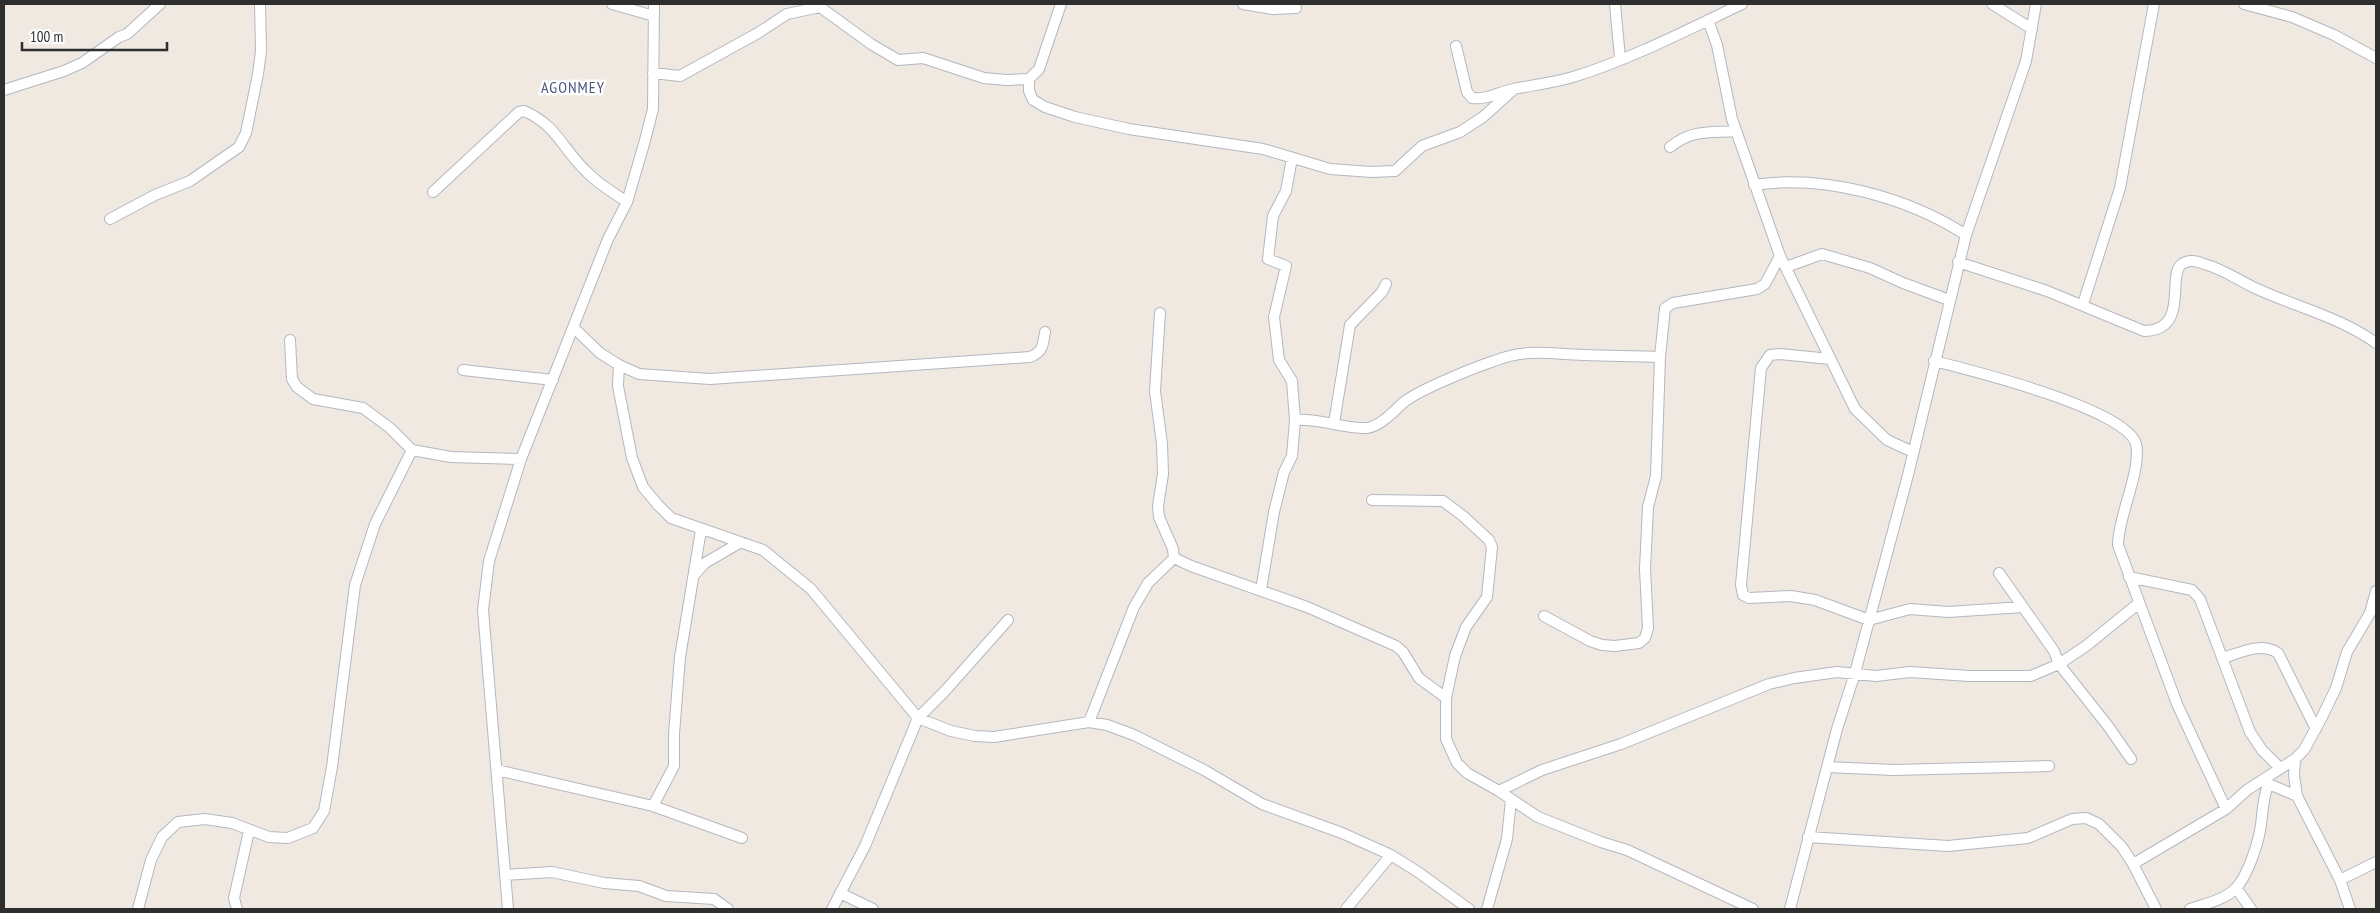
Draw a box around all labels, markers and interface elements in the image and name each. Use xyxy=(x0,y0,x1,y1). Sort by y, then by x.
scale bar xyxy=(22,20,168,52)
text: 100 m xyxy=(30,27,63,46)
district label: AGONMEY xyxy=(541,77,605,97)

